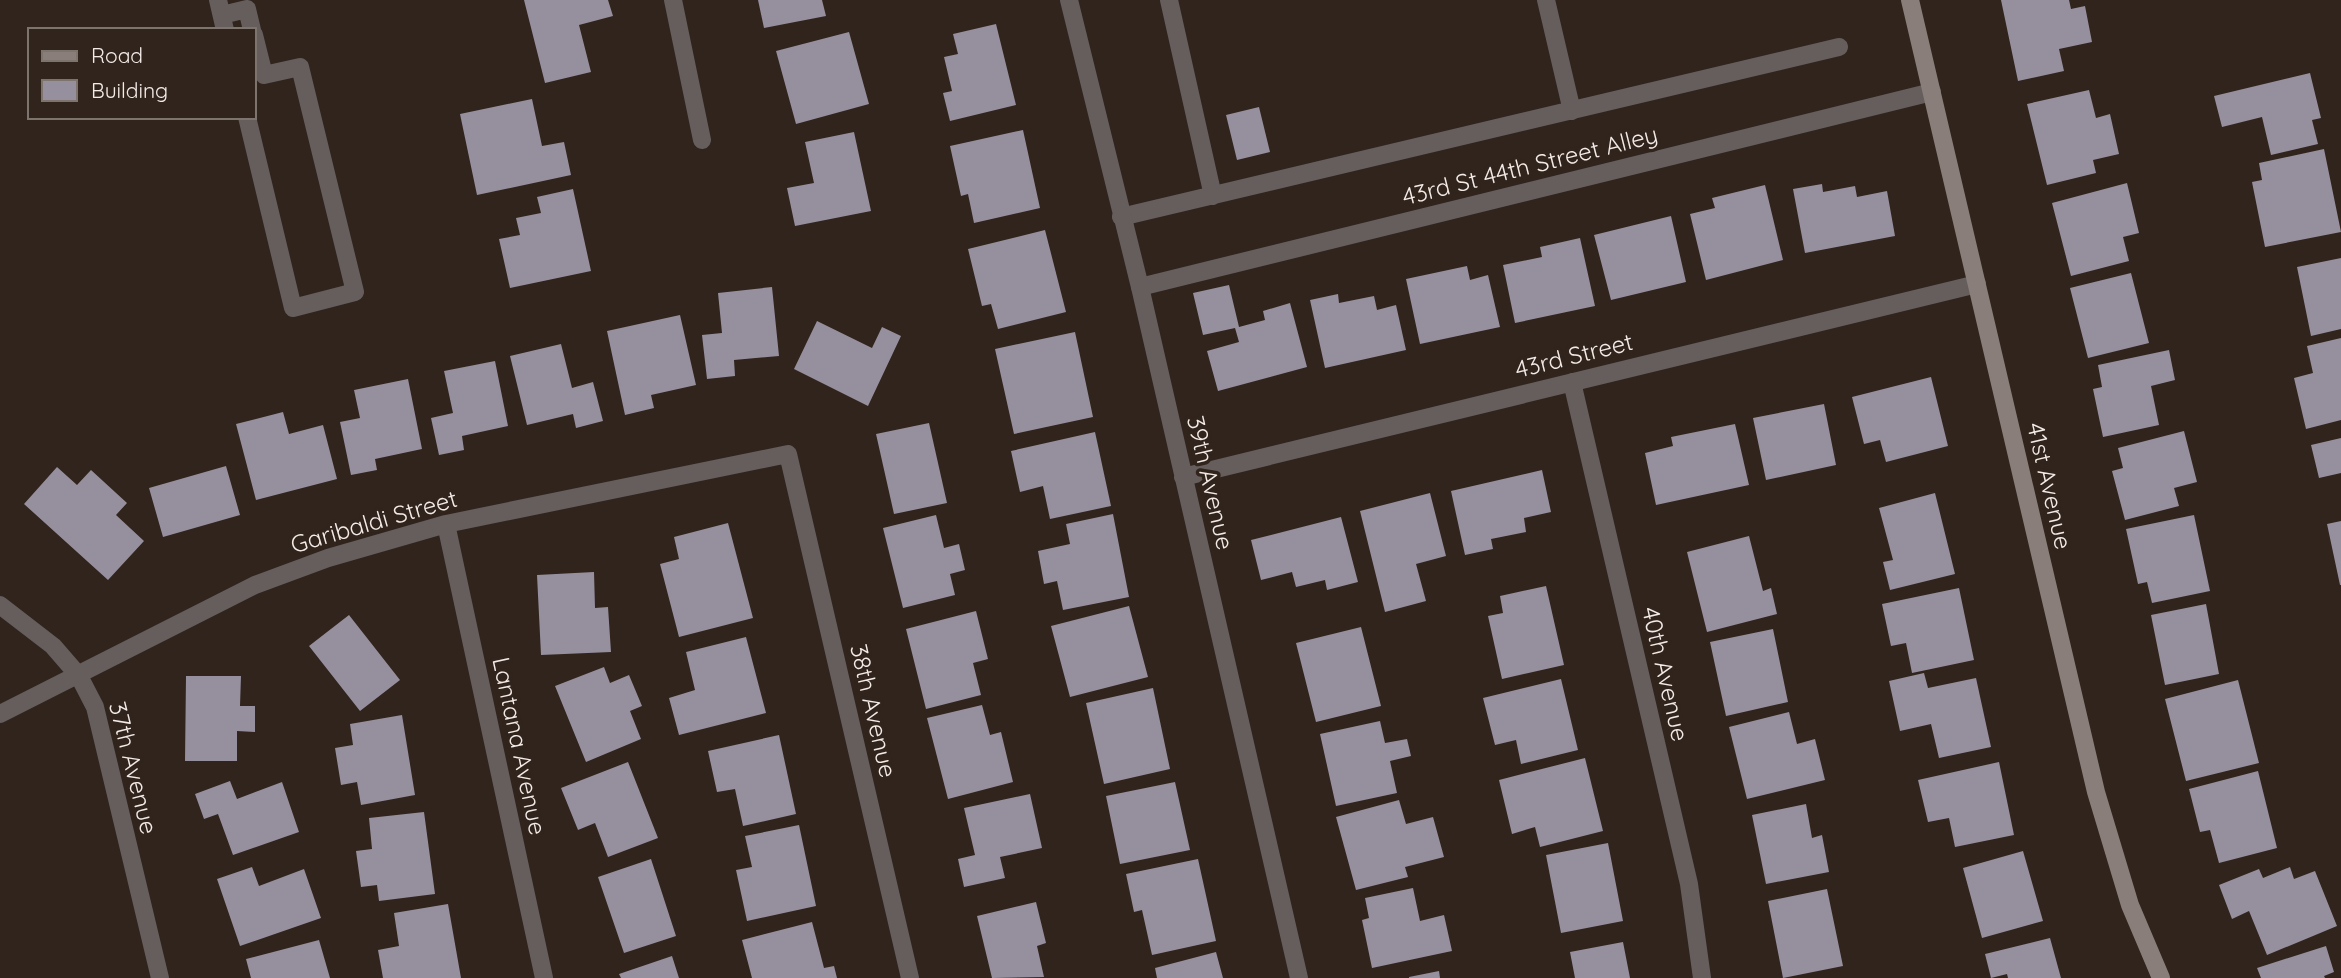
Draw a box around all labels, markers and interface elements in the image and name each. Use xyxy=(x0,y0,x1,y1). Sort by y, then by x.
legend xyxy=(28,28,256,119)
text: Road xyxy=(91,42,143,68)
text: Building xyxy=(91,77,168,103)
street label: 43rd St 44th Street Alley xyxy=(1399,119,1661,211)
street label: 43rd Street xyxy=(1512,326,1636,384)
street label: 39th Avenue xyxy=(1181,413,1241,553)
street label: 41st Avenue xyxy=(2021,419,2079,552)
street label: Garibaldi Street xyxy=(287,483,461,559)
street label: 40th Avenue xyxy=(1636,603,1696,744)
street label: 38th Avenue xyxy=(844,641,904,780)
street label: Lantana Avenue xyxy=(486,654,553,837)
street label: 37th Avenue xyxy=(103,698,165,837)

